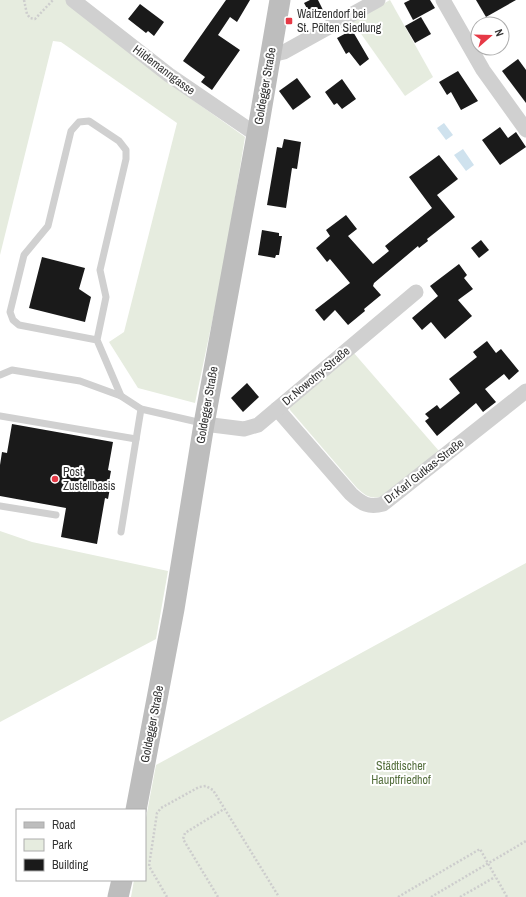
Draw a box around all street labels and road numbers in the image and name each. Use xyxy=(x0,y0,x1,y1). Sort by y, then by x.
street label: Hildemanngasse xyxy=(130,41,198,99)
street label: Goldegger Straße xyxy=(250,46,280,126)
street label: Dr.Nowotny-Straße xyxy=(279,343,353,409)
street label: Goldegger Straße xyxy=(192,365,222,445)
street label: Dr.Karl Gutkas-Straße xyxy=(381,435,467,507)
street label: Goldegger Straße xyxy=(137,684,167,764)

